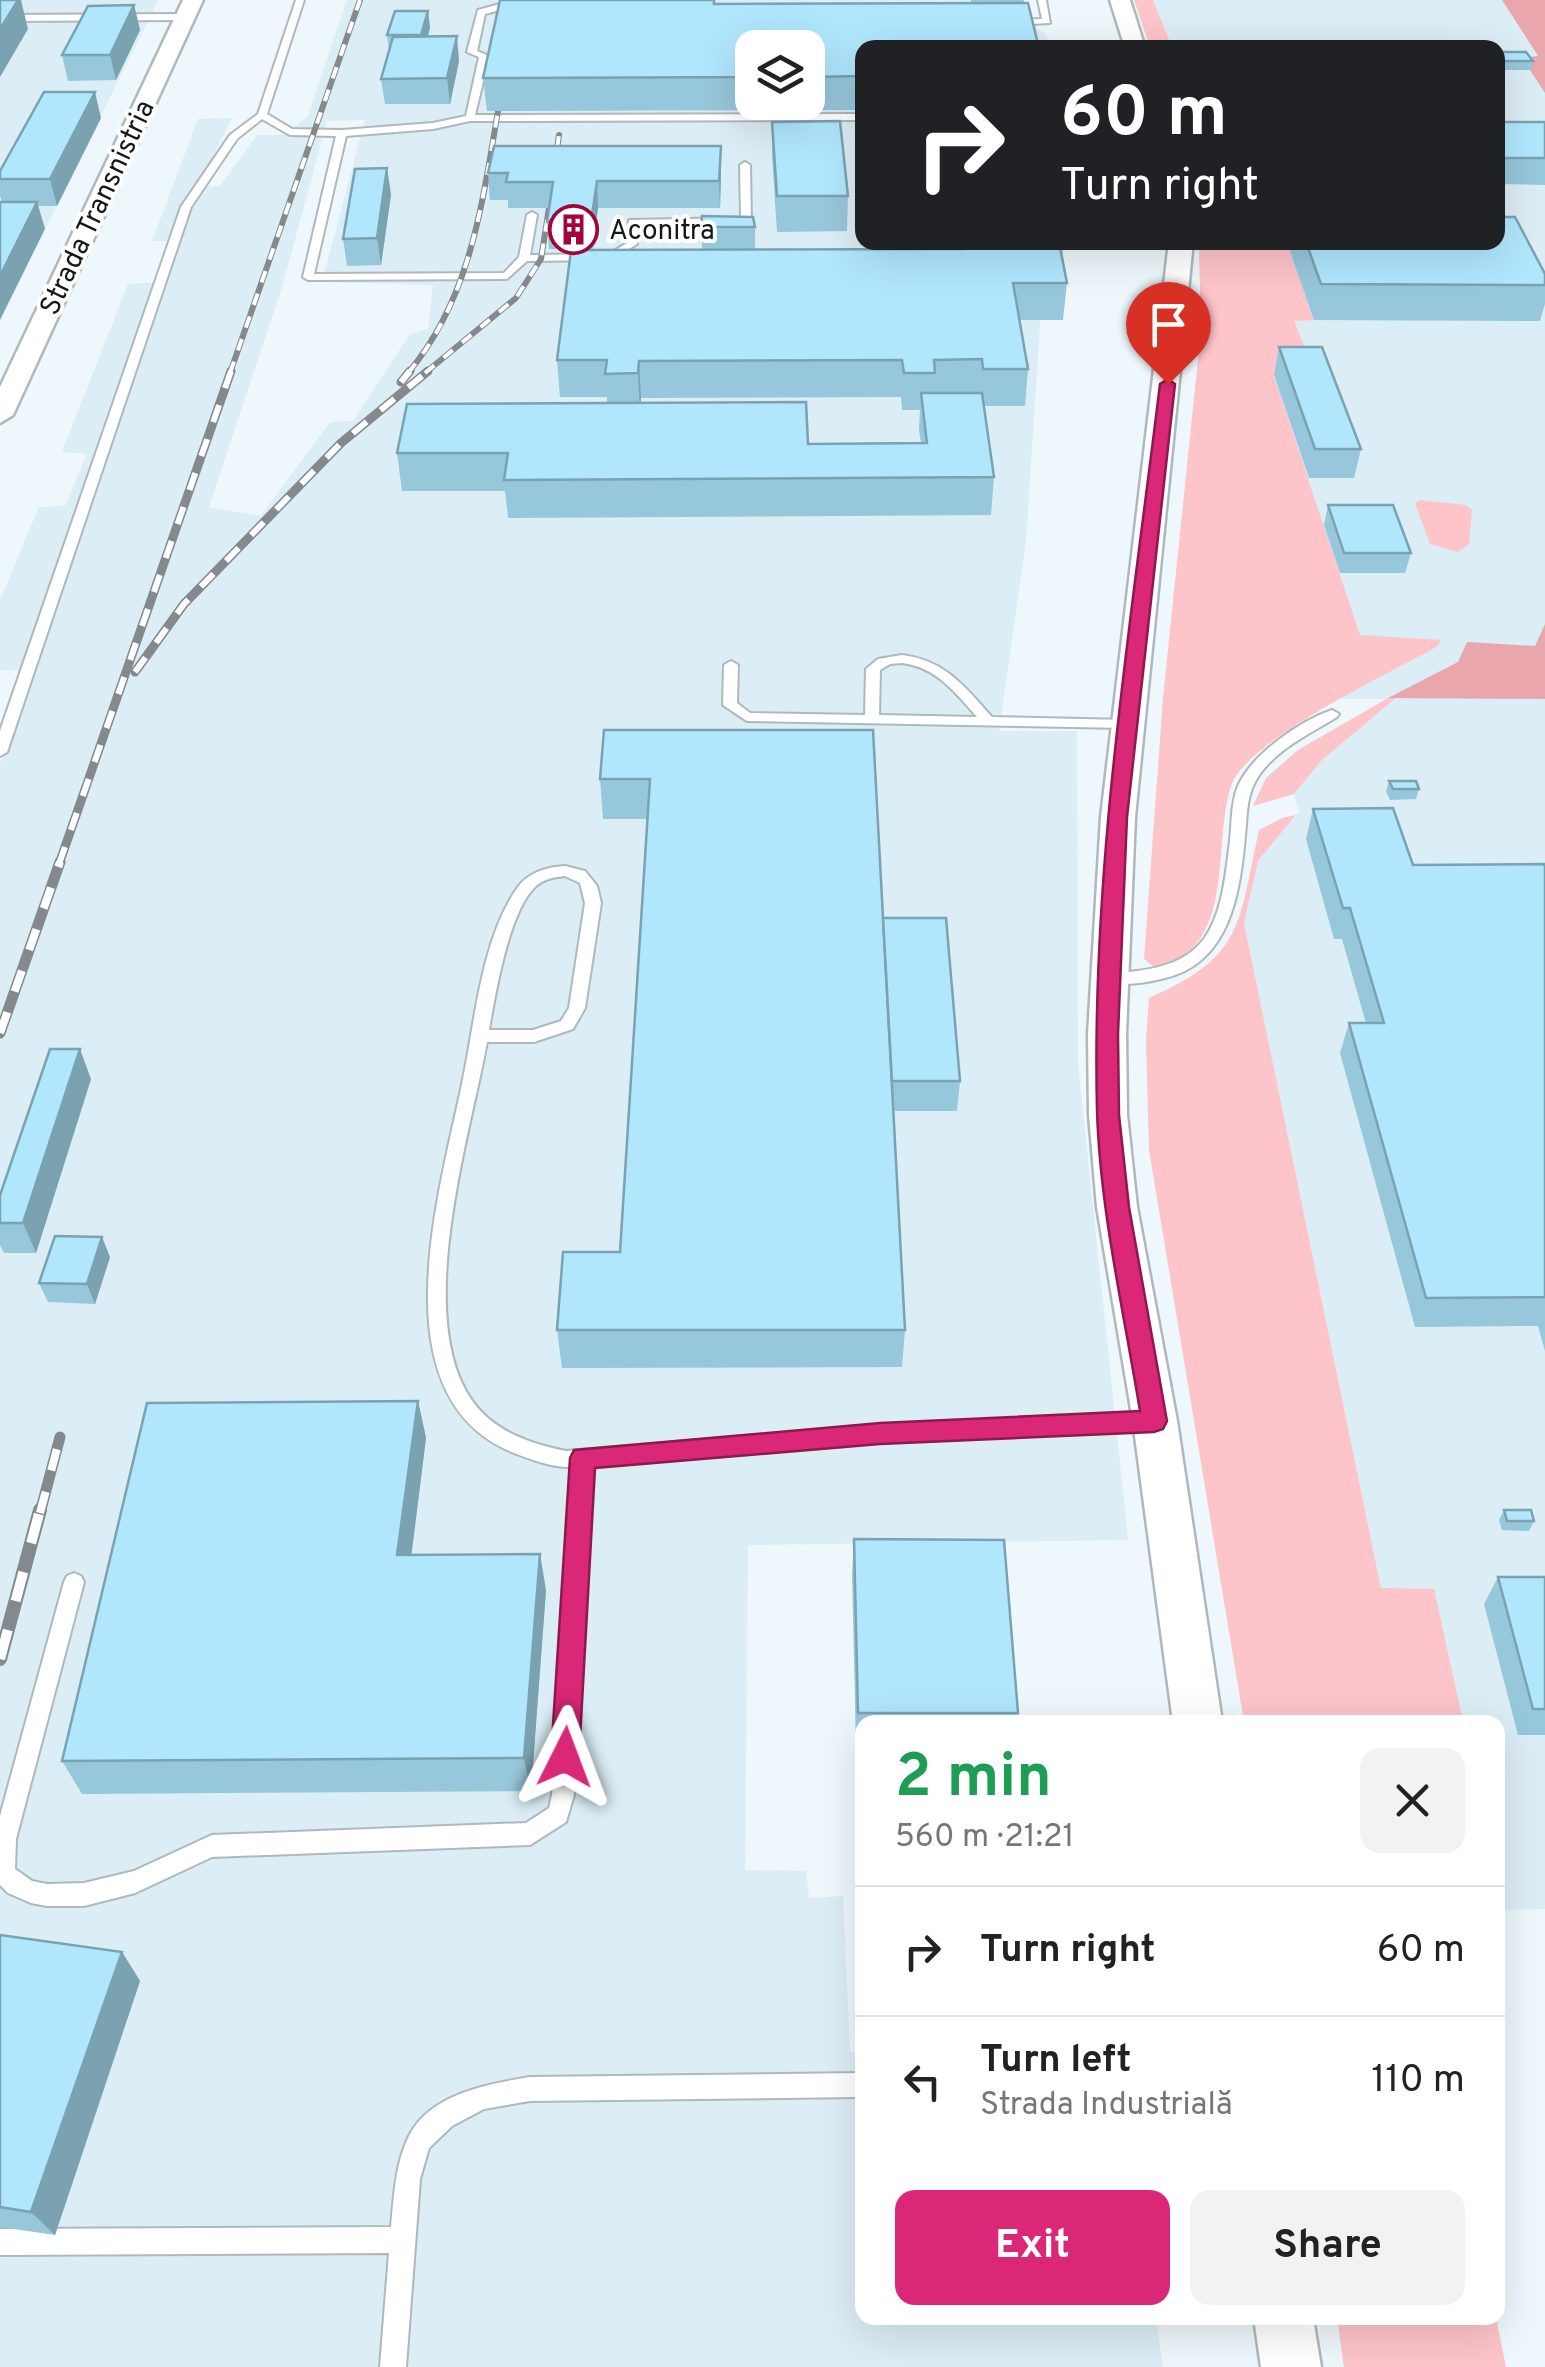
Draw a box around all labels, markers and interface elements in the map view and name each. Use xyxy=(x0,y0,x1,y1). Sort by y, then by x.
map controls xyxy=(735,30,825,120)
button: layers xyxy=(735,30,825,120)
text: 60 m xyxy=(1060,72,1228,161)
icon: right xyxy=(895,80,1025,210)
street label: Strada Transnistria xyxy=(33,95,164,322)
text: Turn right xyxy=(1060,159,1259,216)
building icon: Aconitra xyxy=(548,203,600,255)
place label: Aconitra xyxy=(609,214,715,250)
pin xyxy=(1126,282,1211,385)
icon: arrive xyxy=(1141,297,1196,352)
position arrow xyxy=(513,1705,617,1809)
text: 2 min xyxy=(895,1742,1052,1818)
button: close xyxy=(1360,1748,1465,1853)
text: 560 m · 21:21 xyxy=(895,1818,1074,1858)
icon: right xyxy=(895,1924,950,1979)
text: Turn right xyxy=(980,1927,1155,1976)
text: 60 m xyxy=(1377,1927,1465,1976)
text: Turn left xyxy=(980,2037,1132,2086)
icon: left xyxy=(895,2054,950,2109)
text: 110 m xyxy=(1371,2057,1465,2106)
text: Strada Industrială xyxy=(980,2086,1233,2126)
button: Exit xyxy=(895,2190,1170,2305)
button: Share xyxy=(1190,2190,1465,2305)

